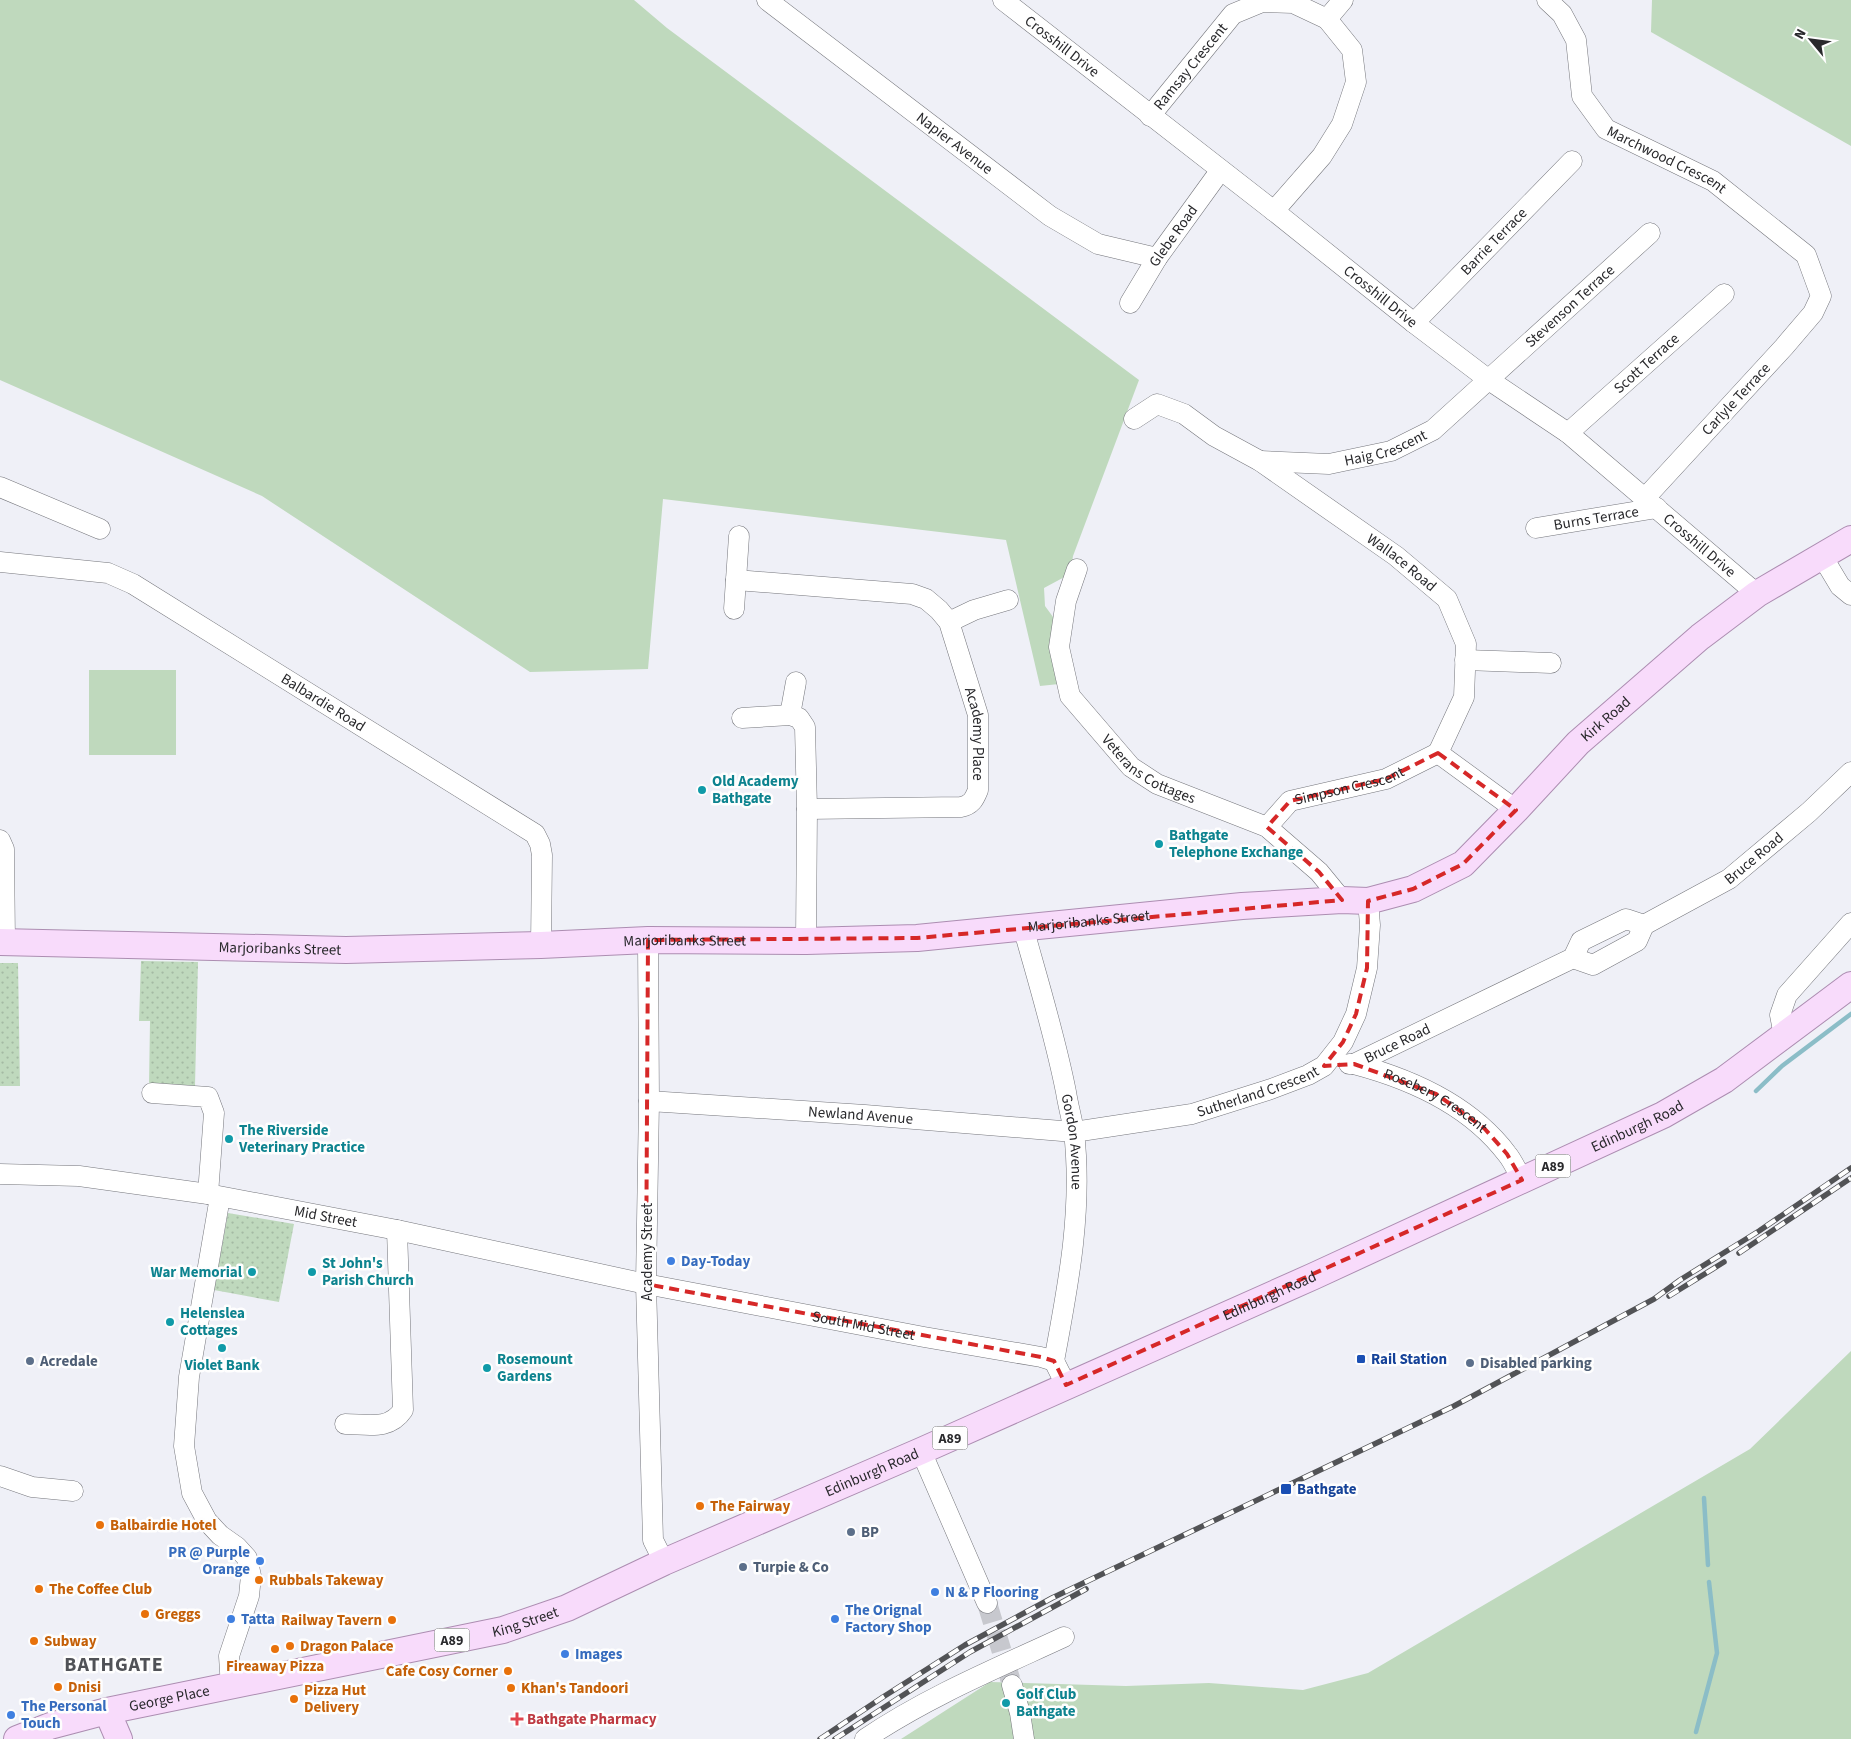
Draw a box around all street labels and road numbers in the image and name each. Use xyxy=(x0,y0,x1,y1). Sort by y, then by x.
street label: Crosshill Drive xyxy=(1020,11,1104,82)
street label: Ramsay Crescent xyxy=(1149,19,1233,115)
street label: Napier Avenue xyxy=(912,108,997,180)
street label: Marchwood Crescent xyxy=(1603,121,1731,199)
street label: Glebe Road xyxy=(1144,201,1203,271)
street label: Barrie Terrace xyxy=(1456,203,1532,280)
street label: Stevenson Terrace xyxy=(1521,260,1619,353)
street label: Crosshill Drive xyxy=(1339,261,1422,333)
street label: Scott Terrace xyxy=(1609,329,1684,398)
street label: Carlyle Terrace xyxy=(1697,358,1776,440)
street label: Haig Crescent xyxy=(1342,425,1431,472)
street label: Burns Terrace xyxy=(1552,501,1640,536)
street label: Crosshill Drive xyxy=(1658,509,1740,583)
street label: Wallace Road xyxy=(1362,529,1441,597)
street label: Balbardie Road xyxy=(277,669,369,737)
street label: Academy Place xyxy=(959,685,988,781)
street label: Kirk Road xyxy=(1576,692,1636,747)
street label: Veterans Cottages xyxy=(1097,730,1198,809)
street label: Simpson Crescent xyxy=(1293,761,1408,811)
street label: Bruce Road xyxy=(1720,828,1788,890)
street label: Marjoribanks Street xyxy=(1027,905,1151,938)
street label: Marjoribanks Street xyxy=(623,930,746,952)
street label: Marjoribanks Street xyxy=(218,937,341,961)
street label: Bruce Road xyxy=(1361,1019,1434,1069)
street label: Sutherland Crescent xyxy=(1194,1061,1323,1123)
street label: Rosebery Crescent xyxy=(1381,1064,1492,1138)
street label: Gordon Avenue xyxy=(1055,1092,1087,1190)
street label: Edinburgh Road xyxy=(1588,1095,1688,1158)
street label: Newland Avenue xyxy=(807,1101,914,1130)
road number: A89 xyxy=(1536,1154,1570,1178)
street label: Mid Street xyxy=(292,1201,359,1233)
street label: Academy Street xyxy=(637,1203,658,1301)
street label: Edinburgh Road xyxy=(1219,1266,1320,1326)
street label: South Mid Street xyxy=(810,1306,917,1346)
road number: A89 xyxy=(932,1426,968,1450)
street label: Edinburgh Road xyxy=(822,1443,922,1502)
street label: King Street xyxy=(490,1602,561,1643)
road number: A89 xyxy=(434,1628,470,1652)
street label: George Place xyxy=(127,1680,211,1717)

